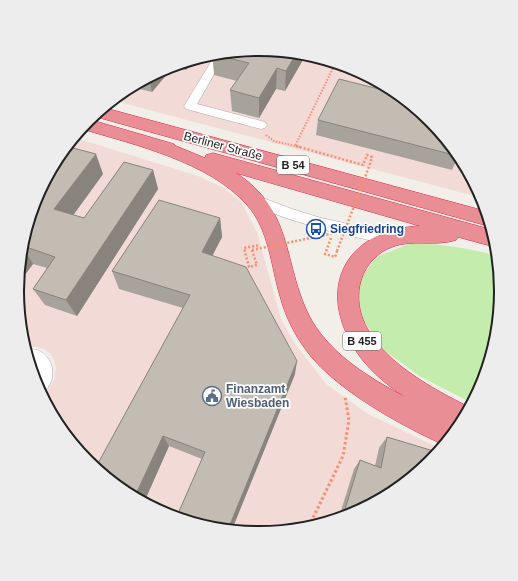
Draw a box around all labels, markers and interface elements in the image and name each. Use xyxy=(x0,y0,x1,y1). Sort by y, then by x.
street label: Berliner Straße xyxy=(182,129,264,163)
road number: B 54 xyxy=(277,156,309,174)
bus stop icon: Siegfriedring xyxy=(305,218,327,240)
place label: Siegfriedring xyxy=(330,222,404,236)
road number: B 455 xyxy=(343,332,381,350)
place label: Finanzamt Wiesbaden xyxy=(226,382,289,410)
public building icon: Finanzamt Wiesbaden xyxy=(201,385,223,407)

